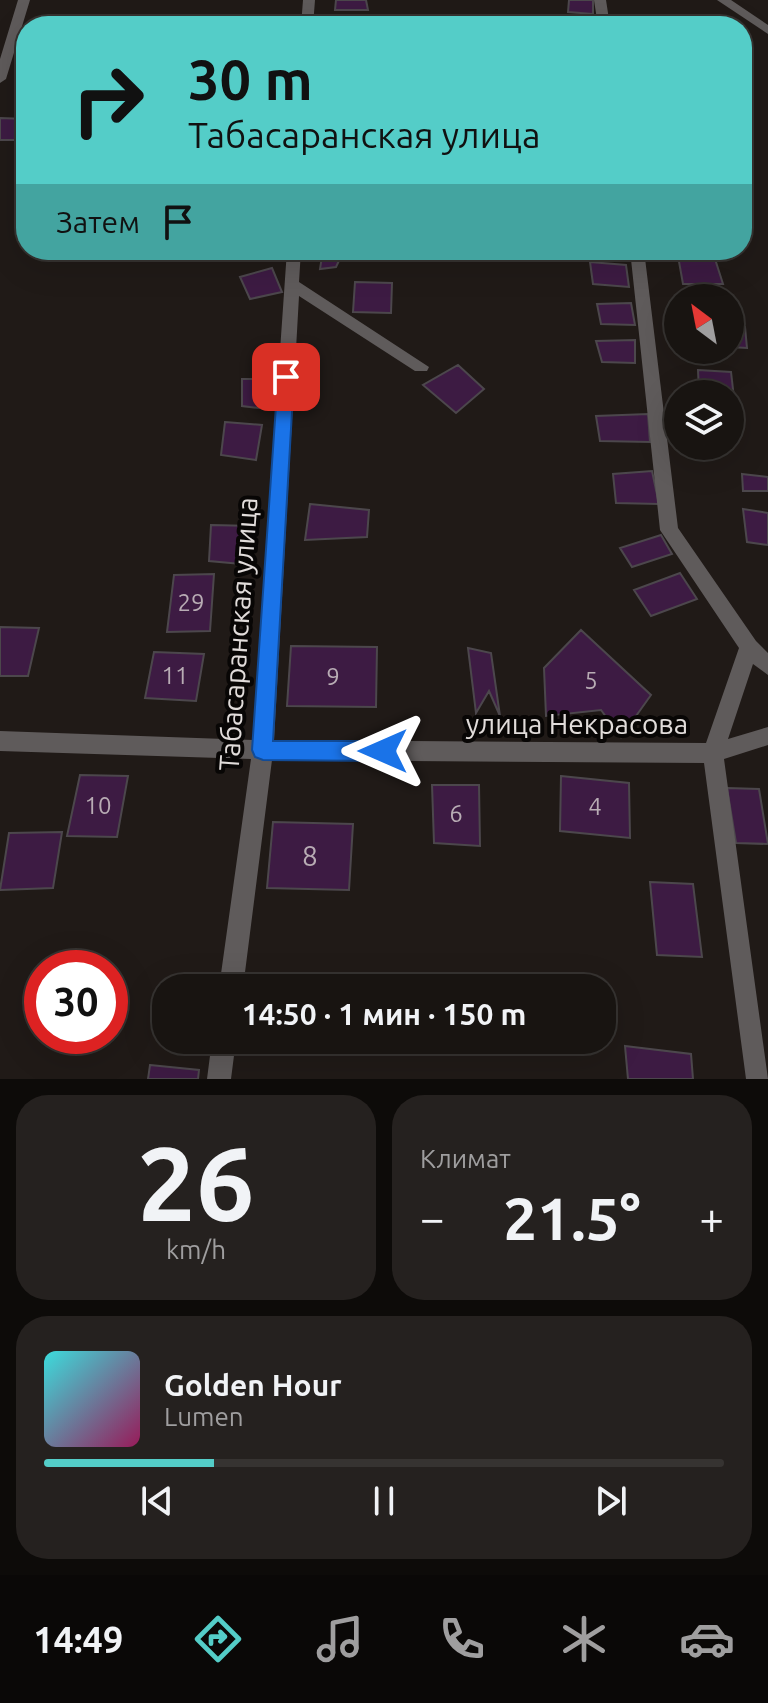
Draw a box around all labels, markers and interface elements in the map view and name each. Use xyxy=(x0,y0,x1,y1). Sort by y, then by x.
icon: right xyxy=(56,48,160,152)
text: 30 m xyxy=(188,48,313,111)
text: Табасаранская улица xyxy=(188,114,540,155)
icon: arrive xyxy=(156,200,200,244)
text: Затем xyxy=(56,205,140,239)
north arrow xyxy=(664,284,744,364)
map controls xyxy=(664,284,744,460)
pin xyxy=(252,343,320,411)
icon: arrive xyxy=(264,355,308,399)
button: layers xyxy=(664,380,744,460)
street label: Табасаранская улица xyxy=(212,496,263,772)
house number: 29 xyxy=(177,589,205,616)
house number: 11 xyxy=(161,662,189,689)
house number: 9 xyxy=(326,663,340,690)
house number: 5 xyxy=(584,667,598,694)
street label: улица Некрасова xyxy=(466,708,688,739)
position arrow xyxy=(341,709,425,793)
house number: 10 xyxy=(84,792,112,819)
house number: 4 xyxy=(588,793,602,820)
house number: 6 xyxy=(449,800,463,827)
house number: 8 xyxy=(302,840,318,871)
speed limit sign: 30 xyxy=(24,950,128,1054)
text: 14:50 · 1 мин · 150 m xyxy=(242,997,526,1031)
text: 26 xyxy=(137,1124,255,1241)
text: Климат xyxy=(420,1144,511,1173)
text: 21.5° xyxy=(503,1184,641,1251)
text: − xyxy=(420,1193,445,1242)
text: + xyxy=(699,1193,724,1242)
text: km/h xyxy=(166,1235,226,1264)
text: Golden Hour xyxy=(164,1368,342,1402)
text: Lumen xyxy=(164,1402,244,1431)
icon: previous xyxy=(135,1479,179,1523)
icon: pause xyxy=(362,1479,406,1523)
icon: next xyxy=(589,1479,633,1523)
icon: directions xyxy=(190,1611,246,1667)
icon: music xyxy=(312,1611,368,1667)
icon: phone xyxy=(434,1611,490,1667)
icon: climate xyxy=(556,1611,612,1667)
icon: car xyxy=(679,1611,735,1667)
text: 14:49 xyxy=(33,1619,123,1660)

